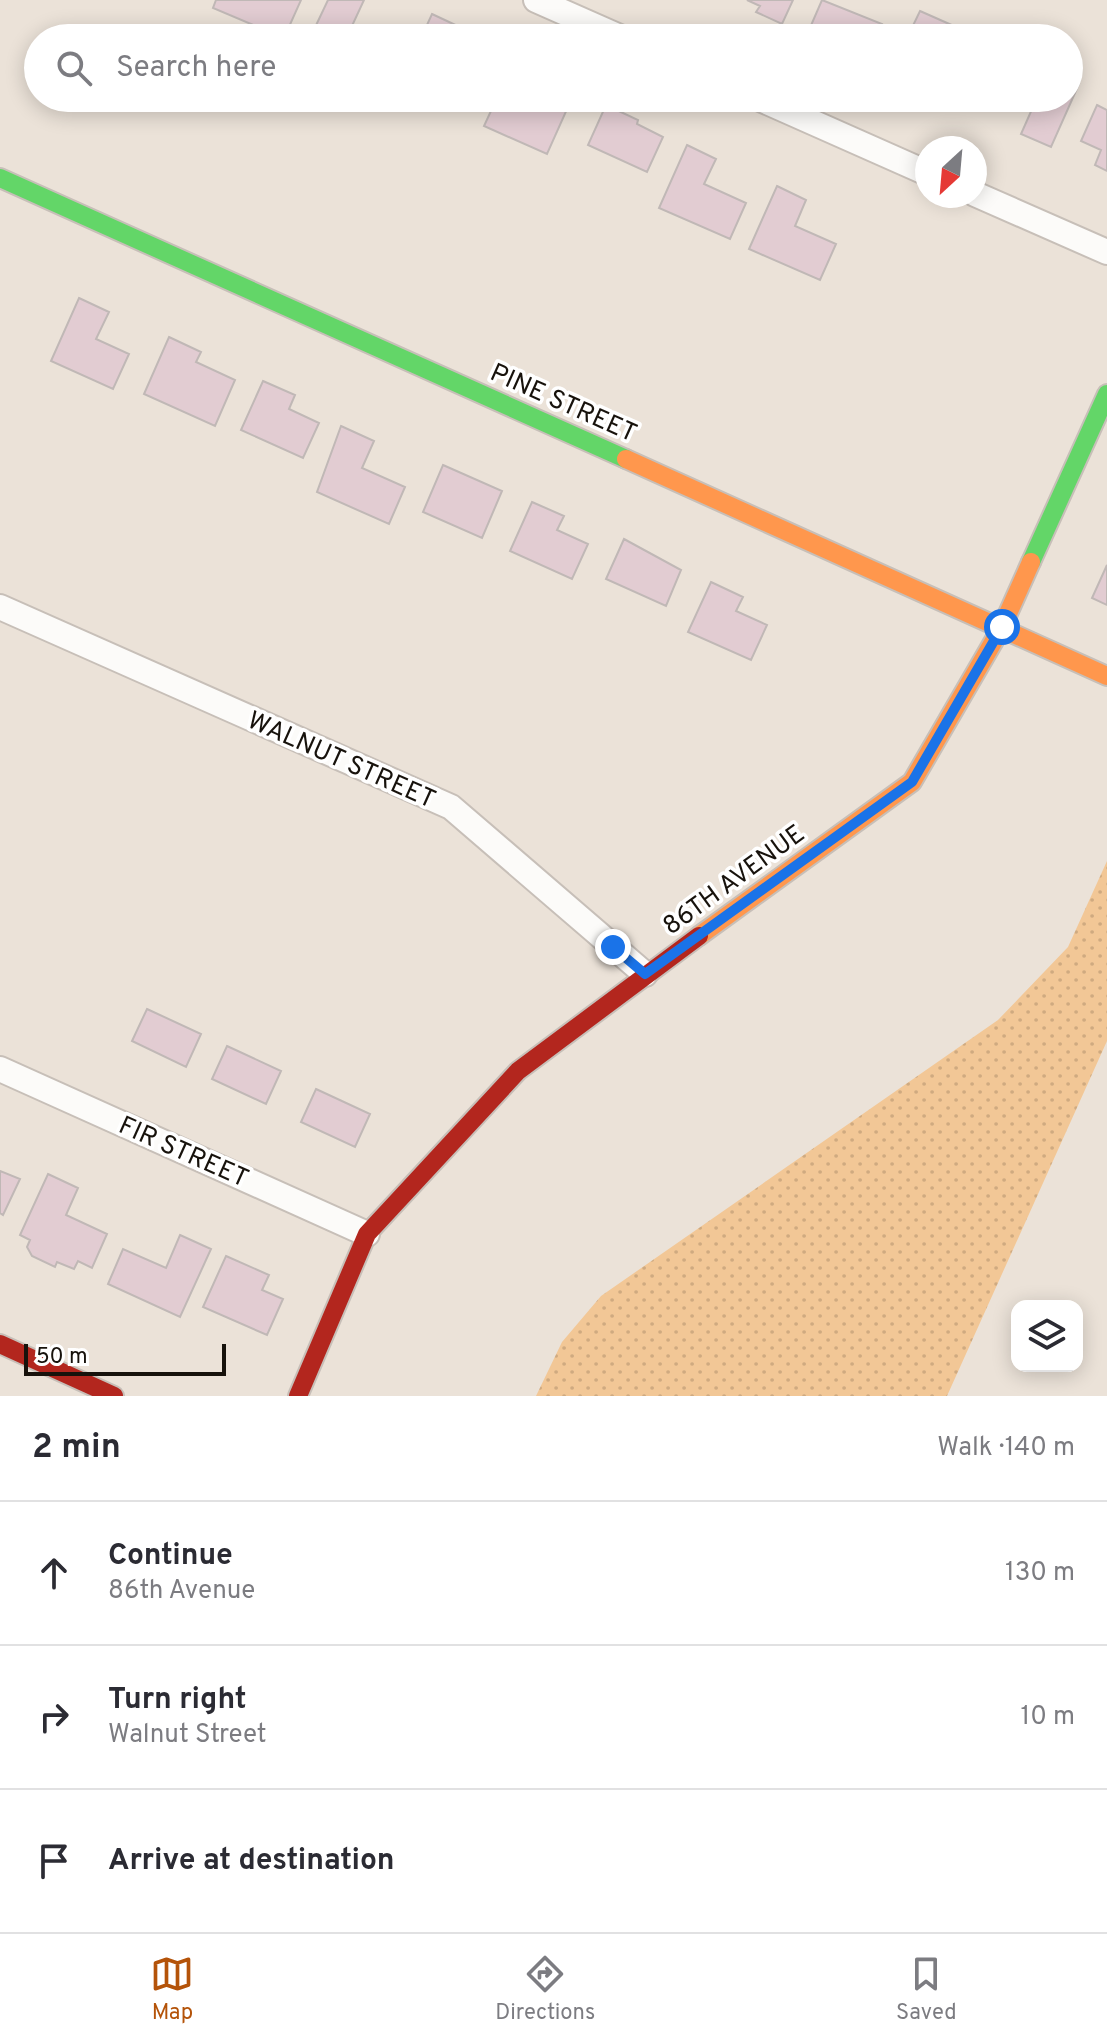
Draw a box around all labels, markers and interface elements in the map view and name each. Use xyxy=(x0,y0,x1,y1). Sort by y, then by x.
search box xyxy=(24,24,1083,112)
icon: search xyxy=(52,46,96,90)
text: Search here xyxy=(116,50,276,87)
north arrow xyxy=(915,136,987,208)
street label: PINE STREET xyxy=(484,357,641,451)
route start xyxy=(984,609,1020,645)
street label: WALNUT STREET xyxy=(242,705,440,818)
street label: 86TH AVENUE xyxy=(657,818,812,944)
route end xyxy=(595,929,631,965)
street label: FIR STREET xyxy=(113,1110,253,1197)
map controls xyxy=(1011,1300,1083,1372)
button: layers xyxy=(1011,1300,1083,1372)
scale bar xyxy=(24,1340,226,1376)
text: 50 m xyxy=(36,1344,88,1371)
text: 2 min xyxy=(32,1427,121,1470)
text: Walk · 140 m xyxy=(937,1432,1075,1465)
text: Continue xyxy=(108,1538,233,1575)
icon: ahead xyxy=(32,1551,76,1595)
text: 130 m xyxy=(1005,1557,1075,1590)
text: 86th Avenue xyxy=(108,1575,255,1608)
text: Turn right xyxy=(108,1682,246,1719)
icon: right xyxy=(32,1695,76,1739)
text: 10 m xyxy=(1020,1701,1075,1734)
text: Walnut Street xyxy=(108,1719,266,1752)
icon: arrive xyxy=(32,1839,76,1883)
text: Arrive at destination xyxy=(108,1843,394,1880)
tab: Map xyxy=(150,1952,194,2027)
tab: Directions xyxy=(495,1952,595,2027)
tab: Saved xyxy=(896,1952,957,2027)

